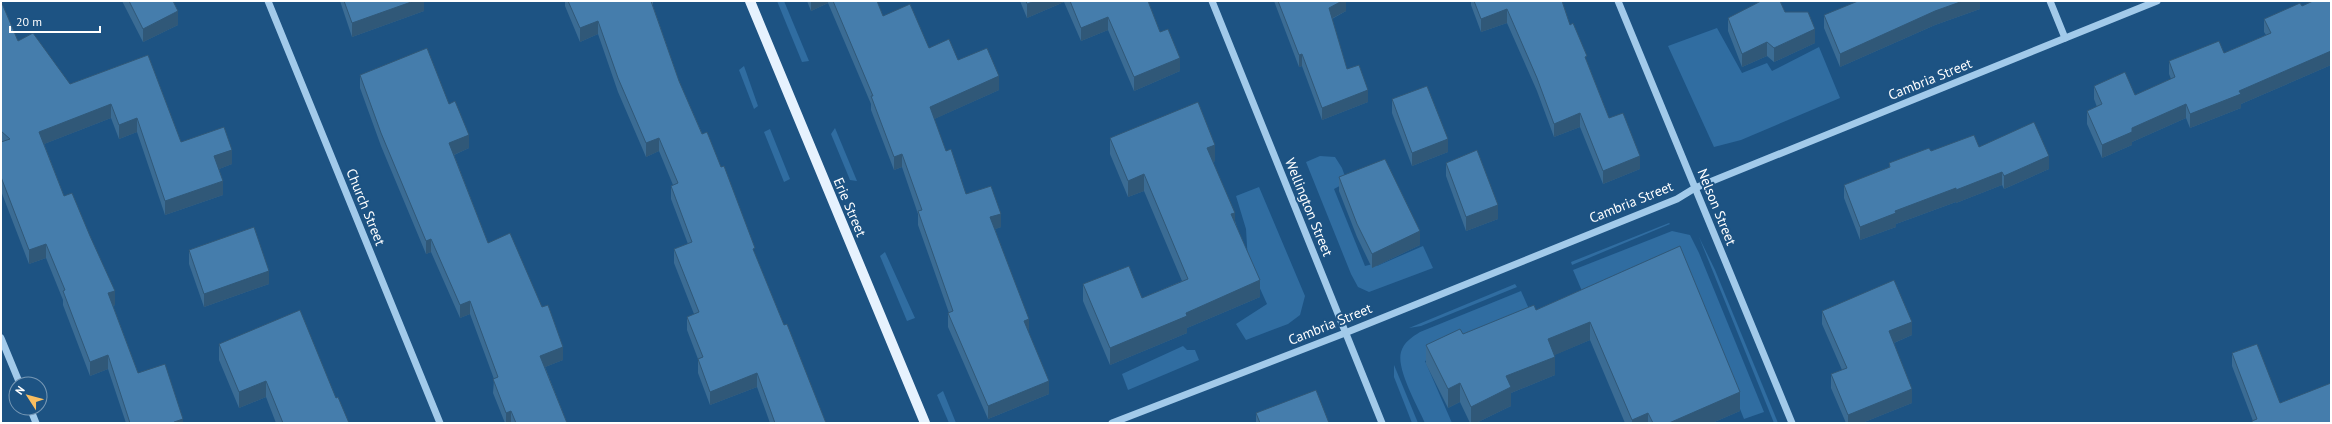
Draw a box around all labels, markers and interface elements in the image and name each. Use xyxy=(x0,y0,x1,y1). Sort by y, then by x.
scale bar xyxy=(10,8,100,34)
text: 20 m xyxy=(16,14,42,29)
street label: Cambria Street xyxy=(1886,54,1975,104)
street label: Wellington Street xyxy=(1281,155,1337,259)
street label: Church Street xyxy=(342,166,390,248)
street label: Nelson Street xyxy=(1693,166,1741,248)
street label: Erie Street xyxy=(829,175,871,240)
street label: Cambria Street xyxy=(1587,177,1676,227)
street label: Cambria Street xyxy=(1286,299,1375,349)
north arrow xyxy=(8,376,48,416)
text: N xyxy=(12,383,28,397)

